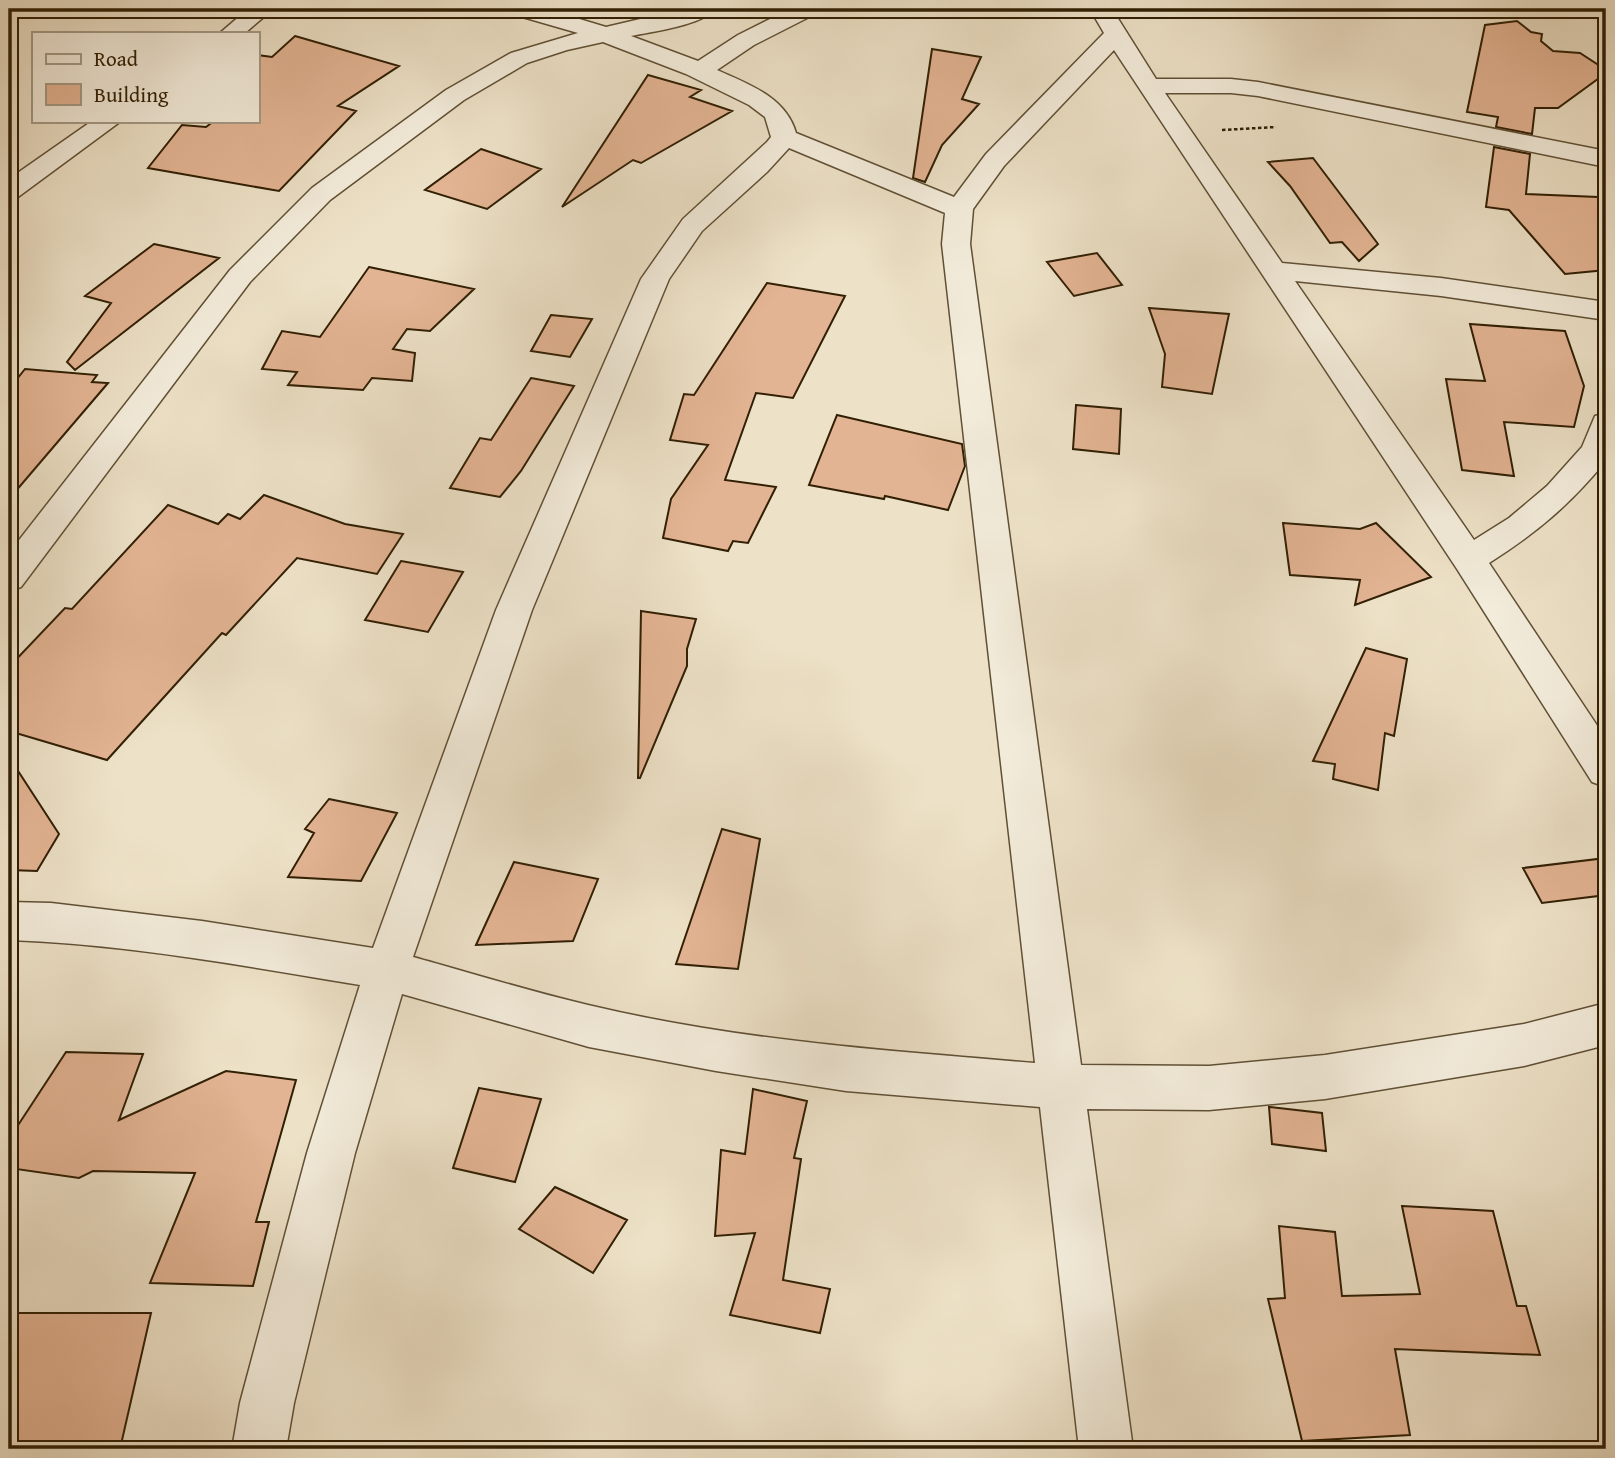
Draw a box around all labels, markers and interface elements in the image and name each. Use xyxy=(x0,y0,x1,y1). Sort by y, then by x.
legend xyxy=(32,32,259,122)
text: Road xyxy=(94,43,139,74)
text: Building xyxy=(94,79,169,110)

